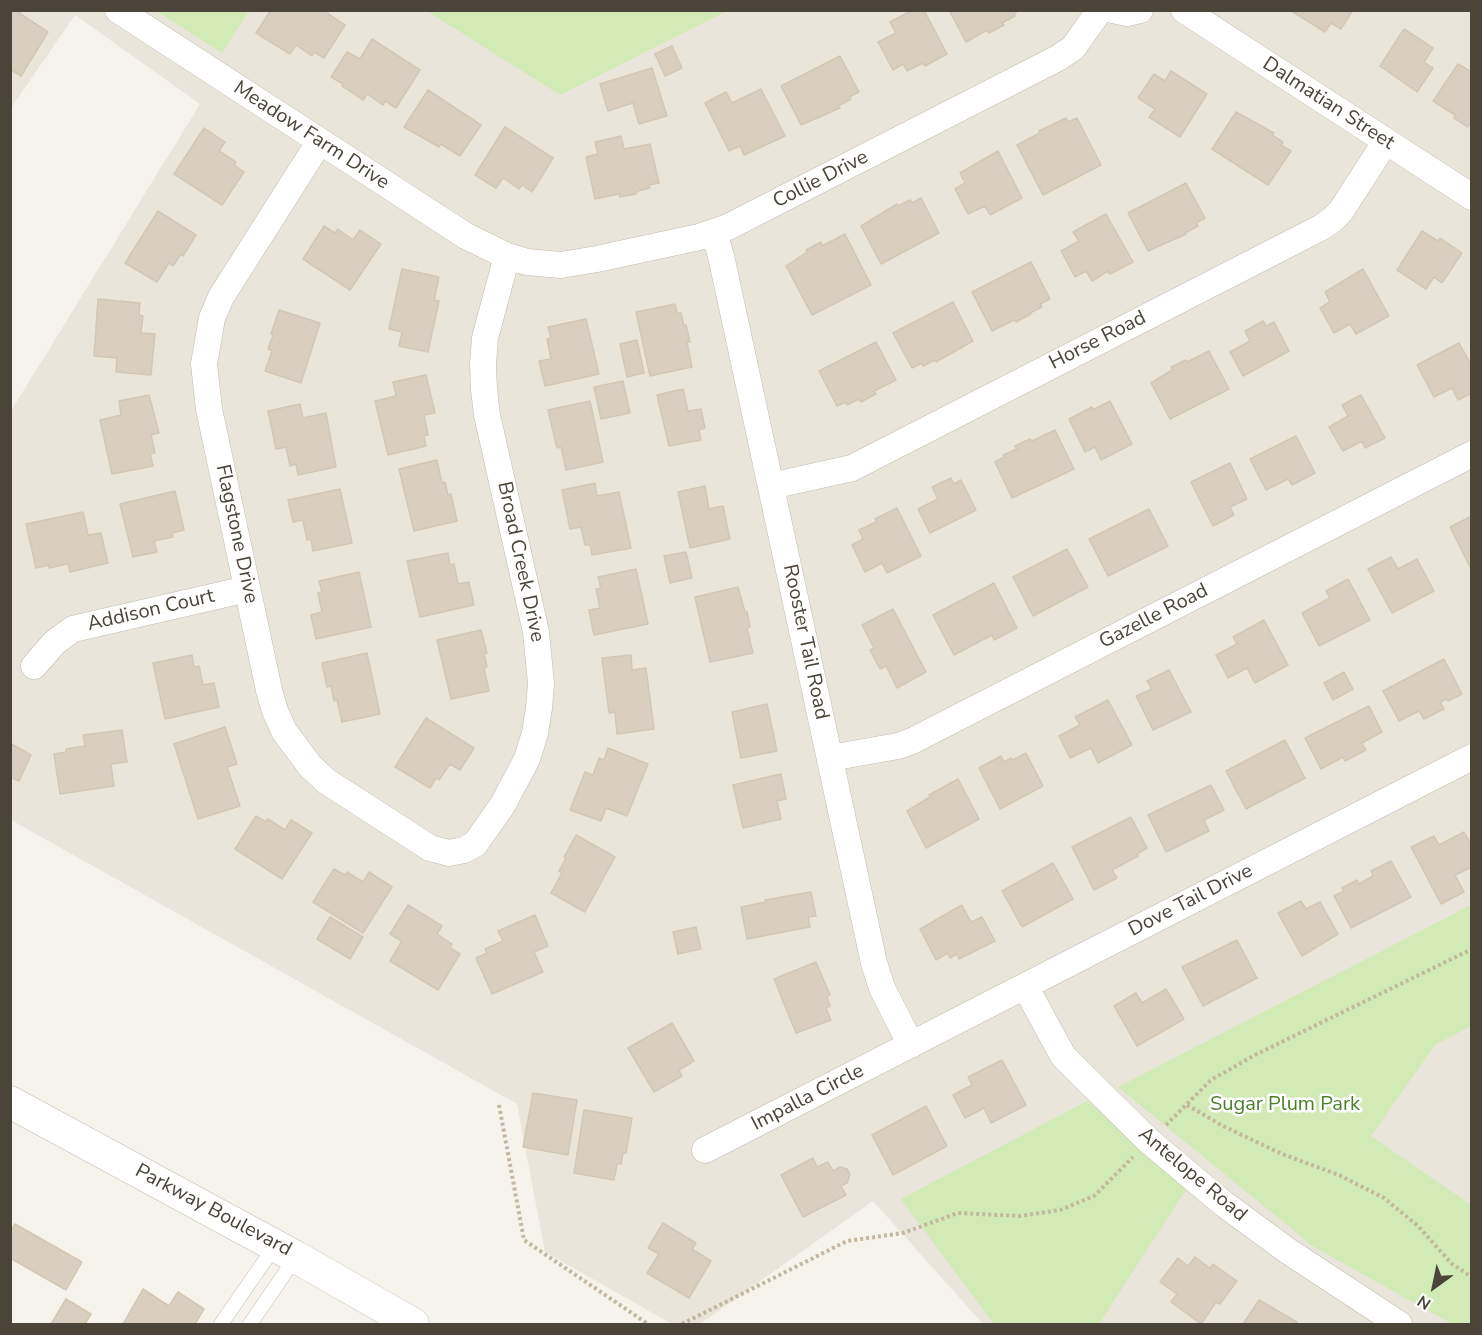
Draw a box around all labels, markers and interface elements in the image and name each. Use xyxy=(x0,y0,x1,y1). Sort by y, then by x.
street label: Dalmatian Street xyxy=(1258,52,1398,156)
street label: Meadow Farm Drive xyxy=(229,77,393,195)
street label: Collie Drive xyxy=(769,146,873,214)
street label: Horse Road xyxy=(1046,306,1150,376)
street label: Flagstone Drive xyxy=(210,462,262,606)
street label: Broad Creek Drive xyxy=(491,480,549,644)
street label: Rooster Tail Road xyxy=(777,562,833,722)
street label: Gazelle Road xyxy=(1096,579,1212,655)
street label: Addison Court xyxy=(85,585,217,637)
street label: Dove Tail Drive xyxy=(1125,859,1257,943)
street label: Impalla Circle xyxy=(748,1059,868,1137)
park label: Sugar Plum Park xyxy=(1210,1093,1360,1117)
street label: Antelope Road xyxy=(1133,1123,1251,1227)
street label: Parkway Boulevard xyxy=(131,1160,295,1262)
north arrow xyxy=(1404,1257,1464,1317)
text: N xyxy=(1413,1290,1435,1315)

